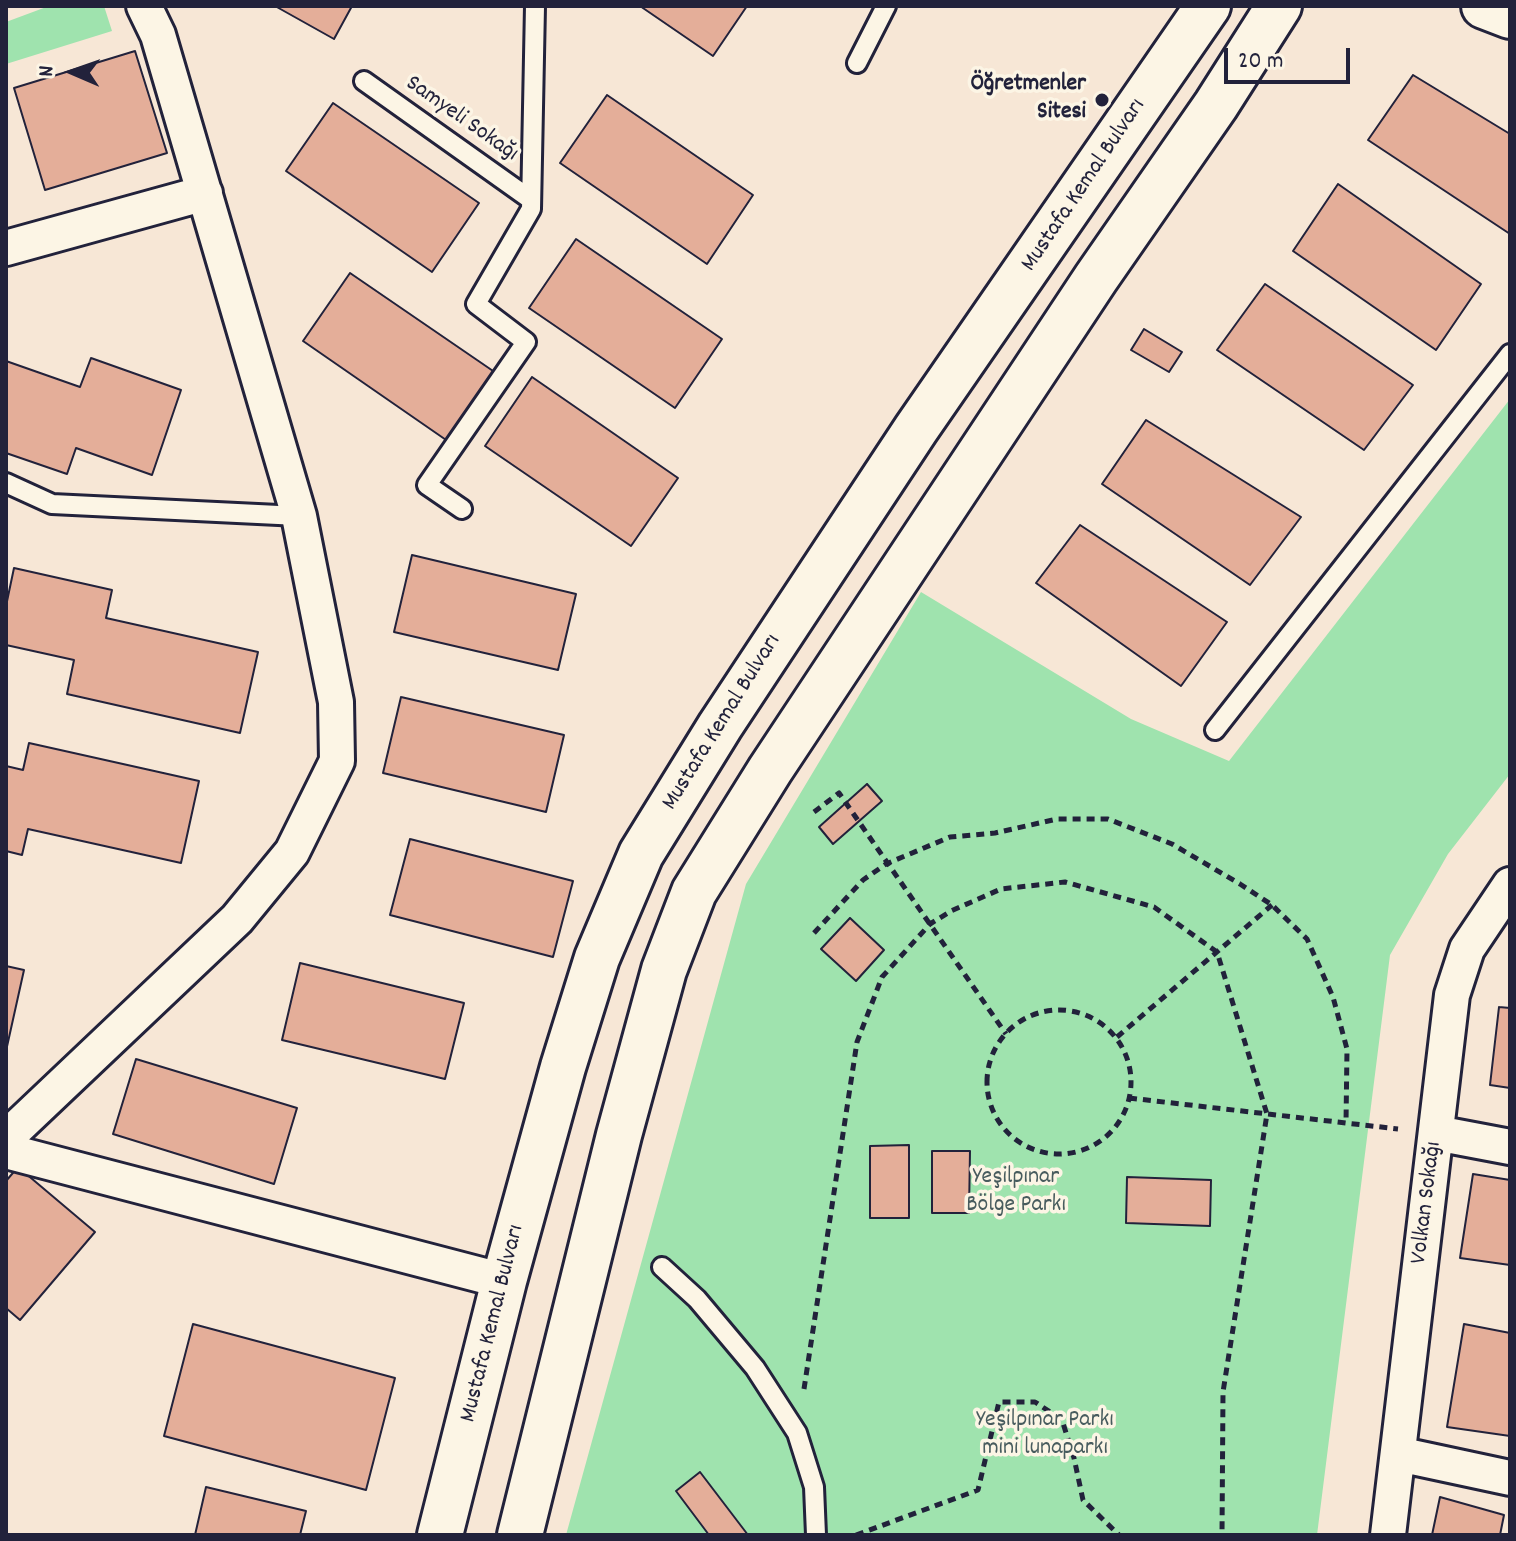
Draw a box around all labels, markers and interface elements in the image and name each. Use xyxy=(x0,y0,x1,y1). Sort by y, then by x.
north arrow xyxy=(32,32,112,112)
scale bar xyxy=(1228,32,1354,82)
text: 20 m xyxy=(1238,45,1284,79)
text: N xyxy=(32,65,63,77)
street label: Samyeli Sokağı xyxy=(399,70,523,170)
place label: Öğretmenler Sitesi xyxy=(971,72,1086,128)
marker: Öğretmenler Sitesi xyxy=(1093,91,1111,109)
street label: Mustafa Kemal Bulvarı xyxy=(1016,94,1154,278)
street label: Mustafa Kemal Bulvarı xyxy=(657,630,789,816)
street label: Volkan Sokağı xyxy=(1406,1140,1450,1266)
park label: Yeşilpınar Bölge Parkı xyxy=(966,1165,1066,1221)
street label: Mustafa Kemal Bulvarı xyxy=(456,1222,532,1426)
park label: Yeşilpınar Parkı mini lunaparkı xyxy=(976,1408,1114,1464)

